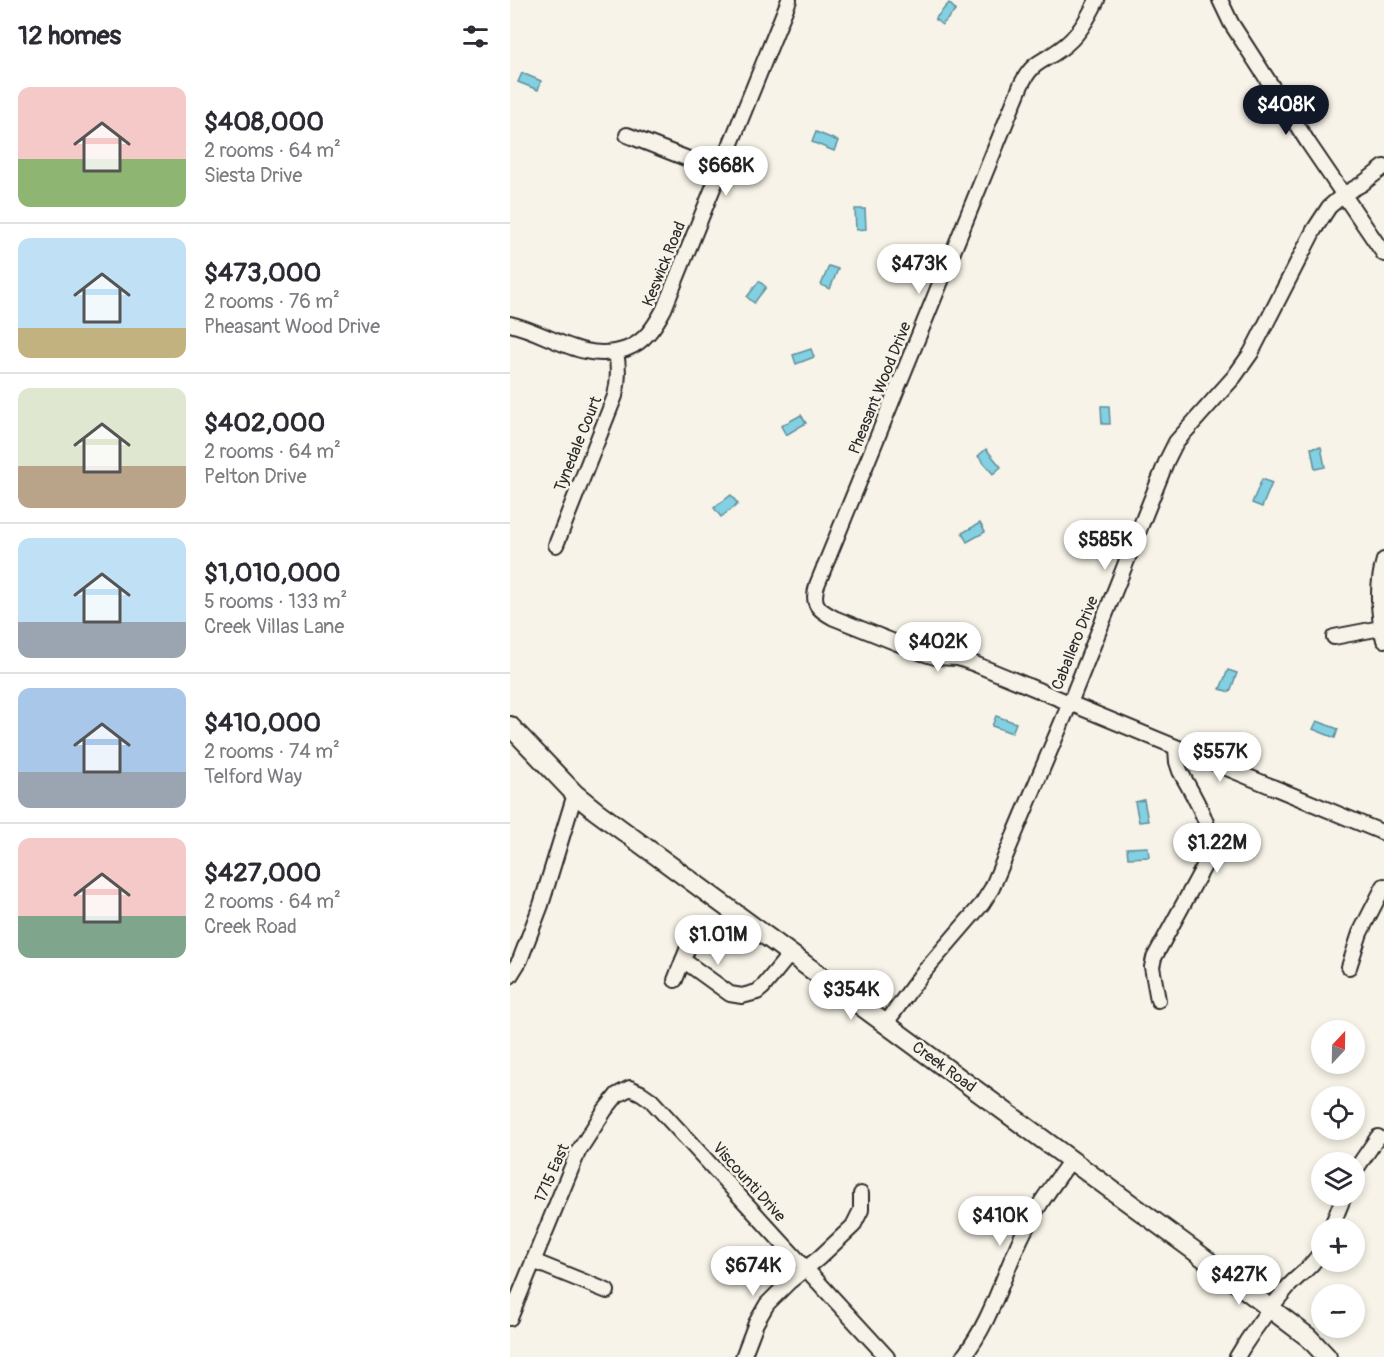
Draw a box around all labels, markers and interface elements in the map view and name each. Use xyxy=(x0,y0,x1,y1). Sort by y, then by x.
text: 12 homes xyxy=(18,20,121,52)
icon: filters xyxy=(459,20,492,53)
pin: $408K xyxy=(1244,85,1328,136)
text: $408K xyxy=(1257,92,1315,117)
text: $408,000 xyxy=(204,106,324,138)
icon: home xyxy=(66,111,138,183)
text: 2 rooms · 64 m² xyxy=(204,138,341,163)
pin: $668K xyxy=(684,146,768,197)
text: $668K xyxy=(698,153,754,178)
text: Siesta Drive xyxy=(204,163,302,188)
street label: Keswick Road xyxy=(638,219,690,309)
pin: $473K xyxy=(877,244,961,295)
text: $473K xyxy=(891,251,947,276)
text: $473,000 xyxy=(204,257,321,289)
icon: home xyxy=(66,262,138,334)
text: 2 rooms · 76 m² xyxy=(204,289,340,314)
text: Pheasant Wood Drive xyxy=(204,314,380,339)
street label: Pheasant Wood Drive xyxy=(844,319,916,457)
street label: Tynedale Court xyxy=(550,393,606,495)
text: $402,000 xyxy=(204,407,325,439)
icon: home xyxy=(66,412,138,484)
text: 2 rooms · 64 m² xyxy=(204,439,341,464)
text: Pelton Drive xyxy=(204,464,307,489)
pin: $585K xyxy=(1063,520,1147,571)
text: $585K xyxy=(1078,527,1132,552)
text: $1,010,000 xyxy=(204,557,340,589)
icon: home xyxy=(66,562,138,634)
text: 5 rooms · 133 m² xyxy=(204,589,347,614)
street label: Caballero Drive xyxy=(1047,593,1103,693)
text: Creek Villas Lane xyxy=(204,614,344,639)
pin: $402K xyxy=(896,622,980,673)
text: $402K xyxy=(908,629,968,654)
text: $410,000 xyxy=(204,707,321,739)
icon: home xyxy=(66,712,138,784)
pin: $557K xyxy=(1178,732,1262,783)
text: 2 rooms · 74 m² xyxy=(204,739,340,764)
text: $557K xyxy=(1192,739,1248,764)
text: Telford Way xyxy=(204,764,302,789)
pin: $1.22M xyxy=(1168,823,1266,874)
text: $1.22M xyxy=(1187,830,1247,855)
text: $427,000 xyxy=(204,857,321,889)
icon: home xyxy=(66,862,138,934)
text: 2 rooms · 64 m² xyxy=(204,889,341,914)
text: Creek Road xyxy=(204,914,297,939)
pin: $1.01M xyxy=(669,915,767,966)
text: $1.01M xyxy=(689,922,747,947)
pin: $354K xyxy=(809,970,893,1021)
text: $354K xyxy=(823,977,879,1002)
north arrow xyxy=(1311,1020,1365,1074)
map controls xyxy=(1311,1020,1365,1338)
street label: Creek Road xyxy=(908,1037,980,1097)
button: locate xyxy=(1311,1086,1365,1140)
street label: Viscounti Drive xyxy=(708,1138,790,1226)
street label: 1715 East xyxy=(530,1140,574,1206)
button: layers xyxy=(1311,1152,1365,1206)
pin: $410K xyxy=(958,1196,1042,1247)
text: $410K xyxy=(972,1203,1028,1228)
button: + xyxy=(1311,1218,1365,1272)
pin: $674K xyxy=(711,1246,795,1297)
text: $674K xyxy=(725,1253,781,1278)
pin: $427K xyxy=(1197,1255,1281,1306)
text: $427K xyxy=(1211,1262,1267,1287)
button: − xyxy=(1311,1284,1365,1338)

